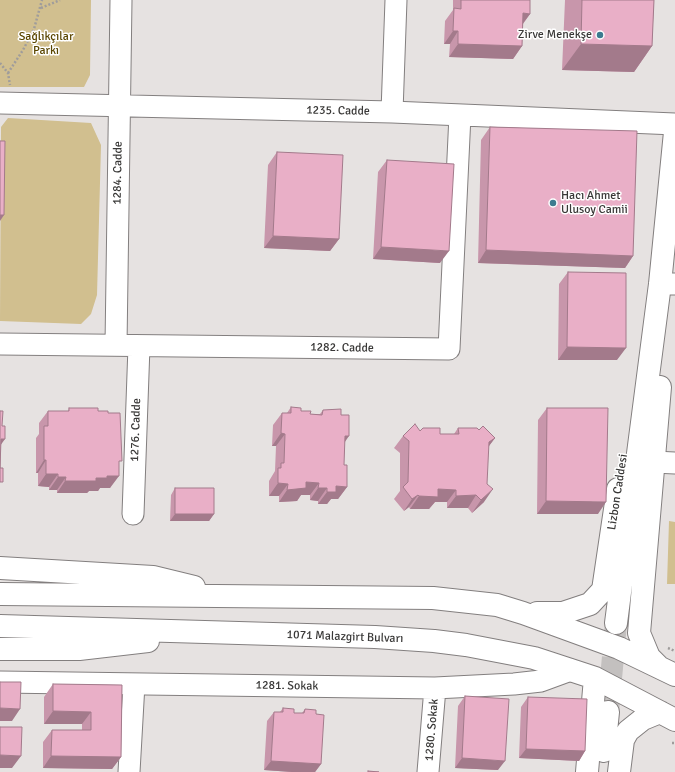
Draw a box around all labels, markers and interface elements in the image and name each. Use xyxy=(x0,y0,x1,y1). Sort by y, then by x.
place label: Zirve Menekşe xyxy=(518,28,592,42)
park label: Sağlıkçılar Parkı xyxy=(19,30,73,58)
marker: Zirve Menekşe xyxy=(595,30,605,40)
street label: 1235. Cadde xyxy=(306,103,370,119)
street label: 1284. Cadde xyxy=(110,141,126,205)
place label: Hacı Ahmet Ulusoy Camii xyxy=(561,189,628,217)
marker: Hacı Ahmet Ulusoy Camii xyxy=(548,198,558,208)
street label: 1282. Cadde xyxy=(310,340,374,356)
street label: 1276. Cadde xyxy=(128,398,144,462)
street label: Lizbon Caddesi xyxy=(605,453,631,531)
street label: 1071 Malazgirt Bulvarı xyxy=(286,628,404,646)
street label: 1281. Sokak xyxy=(256,678,318,694)
street label: 1280. Sokak xyxy=(422,698,442,762)

